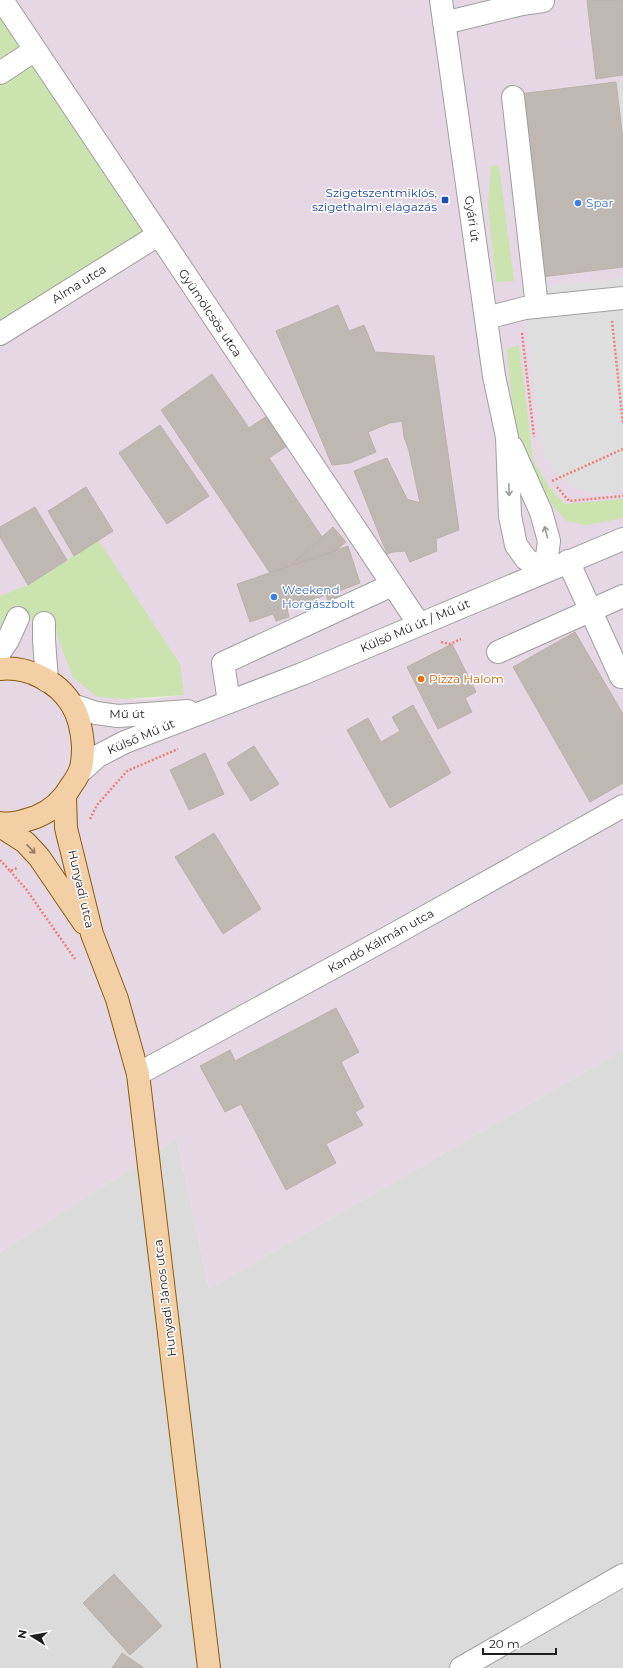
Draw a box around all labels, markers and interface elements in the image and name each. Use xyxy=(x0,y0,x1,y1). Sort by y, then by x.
place label: Szigetszentmiklós, szigethalmi elágazás xyxy=(312,185,437,214)
marker: Szigetszentmiklós, szigethalmi elágazás xyxy=(440,195,450,205)
street label: Gyári út xyxy=(462,195,483,243)
place label: Spar xyxy=(586,195,614,210)
marker: Spar xyxy=(573,198,583,208)
street label: Alma utca xyxy=(49,261,109,306)
street label: Gyümölcsös utca xyxy=(175,266,245,360)
one-way arrow xyxy=(505,483,513,496)
one-way arrow xyxy=(542,526,549,539)
place label: Weekend Horgászbolt xyxy=(282,582,355,611)
marker: Weekend Horgászbolt xyxy=(269,592,279,602)
street label: Külső Mű út / Mű út xyxy=(358,596,472,655)
place label: Pizza Halom xyxy=(429,671,504,686)
marker: Pizza Halom xyxy=(416,674,426,684)
street label: Mű út xyxy=(109,706,145,721)
street label: Külső Mű út xyxy=(105,716,177,757)
one-way arrow xyxy=(27,844,36,854)
street label: Hunyadi utca xyxy=(65,848,98,930)
street label: Kandó Kálmán utca xyxy=(325,905,436,976)
street label: Hunyadi János utca xyxy=(150,1239,179,1357)
north arrow xyxy=(12,1616,52,1656)
text: N xyxy=(14,1628,30,1640)
scale bar xyxy=(483,1630,556,1656)
text: 20 m xyxy=(489,1636,520,1651)

